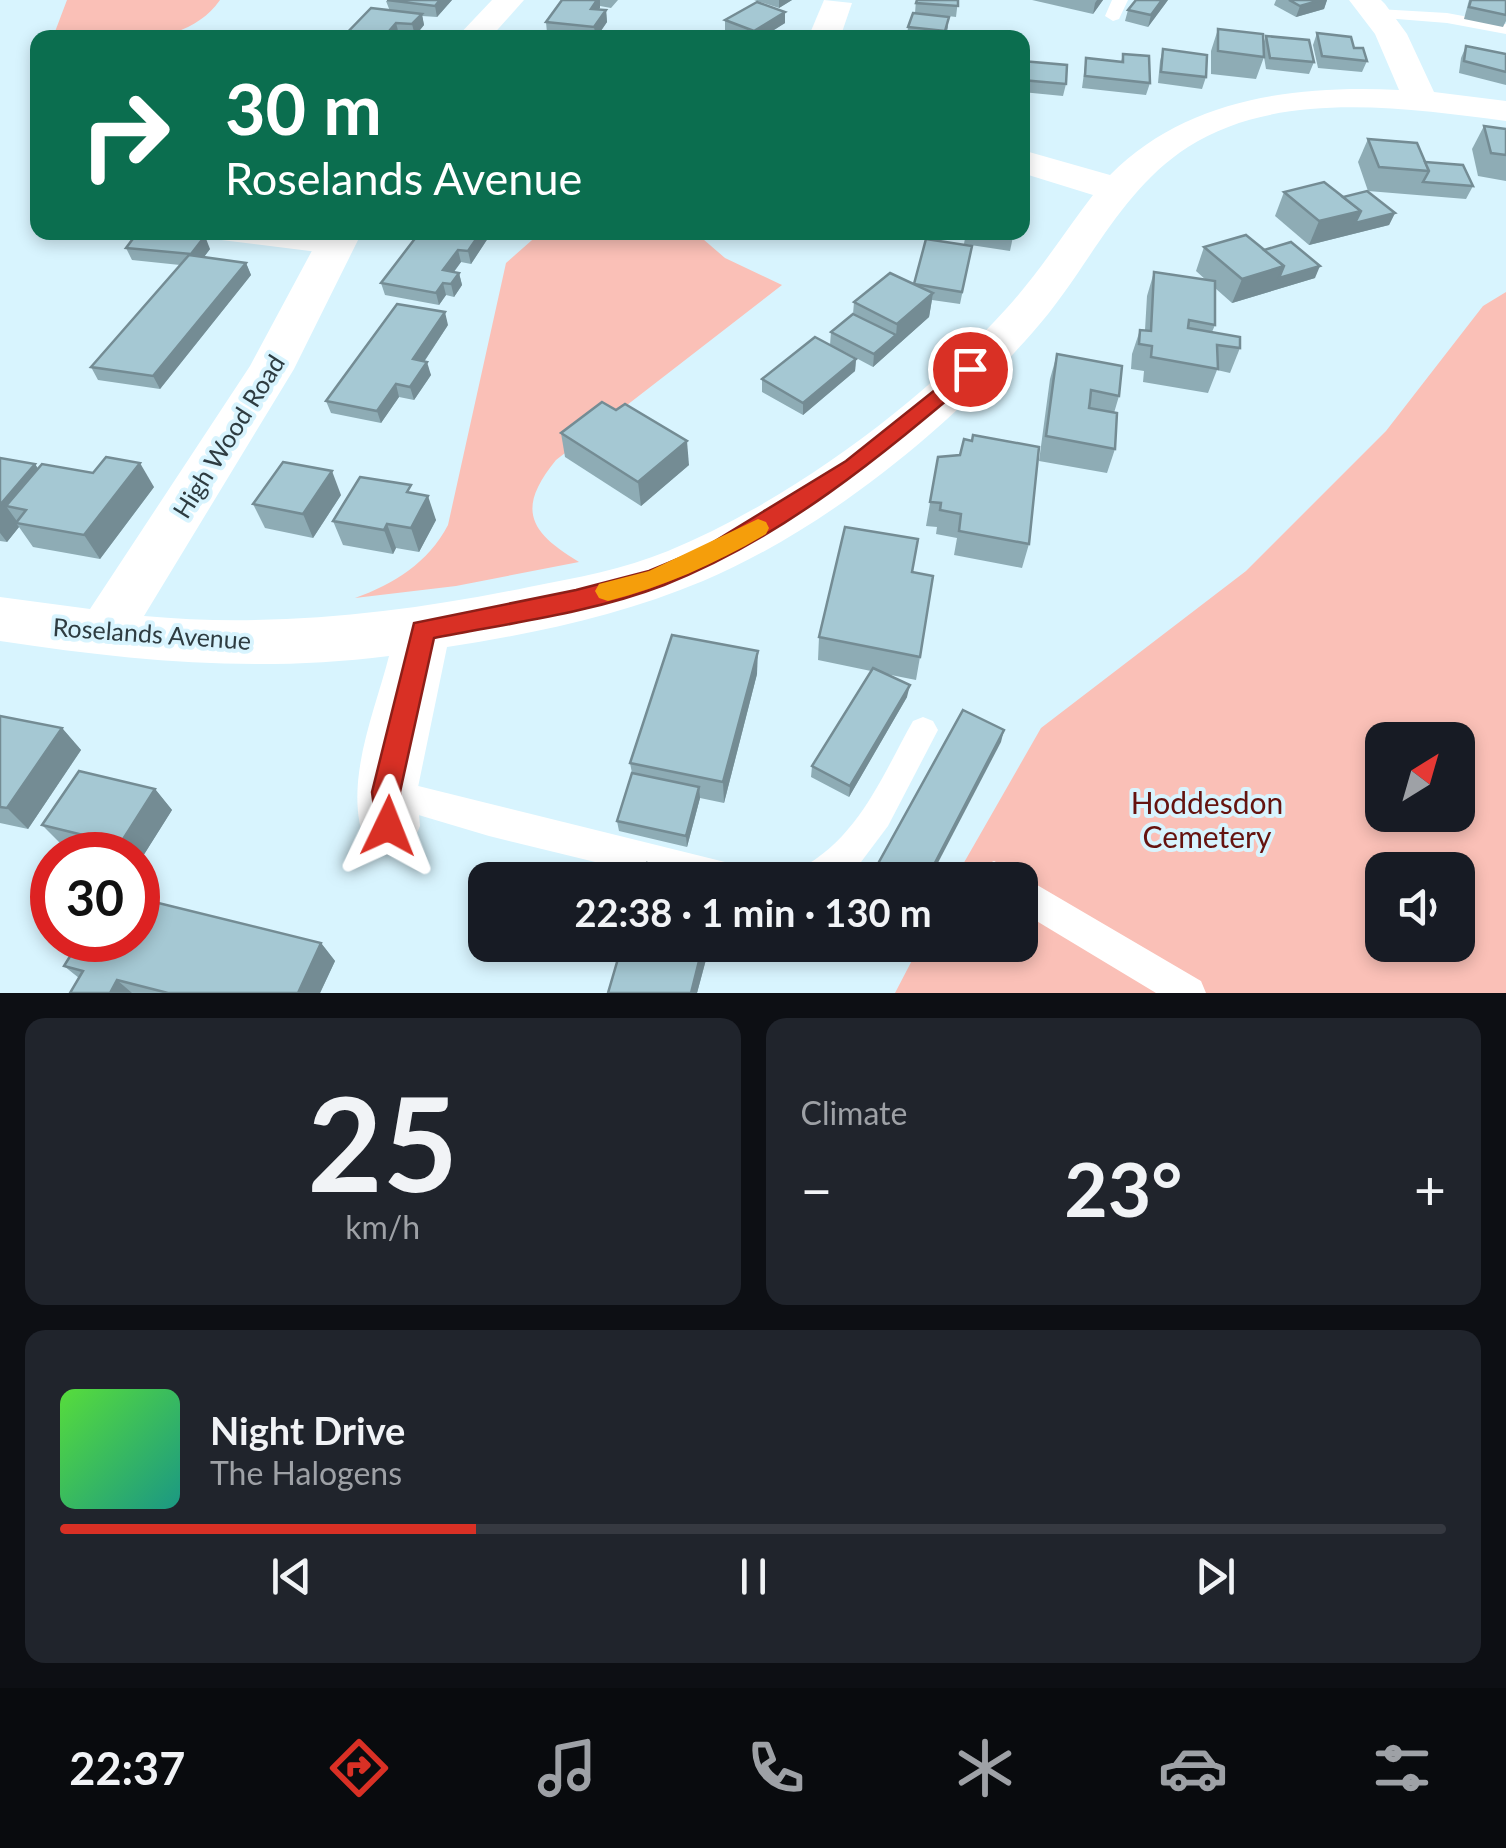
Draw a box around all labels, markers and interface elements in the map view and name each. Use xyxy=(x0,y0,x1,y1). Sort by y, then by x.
text: 30 m xyxy=(225,66,382,150)
icon: right xyxy=(60,70,190,200)
text: Roselands Avenue xyxy=(225,151,582,205)
pin xyxy=(928,327,1013,412)
icon: arrive xyxy=(943,342,998,397)
street label: High Wood Road xyxy=(166,349,290,523)
street label: Roselands Avenue xyxy=(52,611,252,655)
north arrow xyxy=(1365,722,1475,832)
map controls xyxy=(1365,722,1475,962)
position arrow xyxy=(336,774,440,878)
park label: Hoddesdon Cemetery xyxy=(1131,784,1283,854)
speed limit sign: 30 xyxy=(30,832,160,962)
button: sound xyxy=(1365,852,1475,962)
text: 22:38 · 1 min · 130 m xyxy=(574,889,932,935)
text: 25 xyxy=(307,1064,458,1220)
text: Climate xyxy=(801,1093,907,1132)
text: 23° xyxy=(1064,1143,1182,1233)
text: − xyxy=(801,1156,832,1222)
text: + xyxy=(1414,1156,1446,1222)
text: km/h xyxy=(345,1207,420,1246)
text: Night Drive xyxy=(210,1407,405,1453)
text: The Halogens xyxy=(210,1453,402,1492)
icon: previous xyxy=(264,1549,319,1604)
icon: pause xyxy=(726,1549,781,1604)
icon: next xyxy=(1188,1549,1243,1604)
icon: directions xyxy=(324,1733,394,1803)
icon: music xyxy=(532,1733,602,1803)
icon: phone xyxy=(741,1733,811,1803)
icon: climate xyxy=(950,1733,1020,1803)
icon: car xyxy=(1158,1733,1228,1803)
icon: filters xyxy=(1367,1733,1437,1803)
text: 22:37 xyxy=(69,1741,185,1795)

